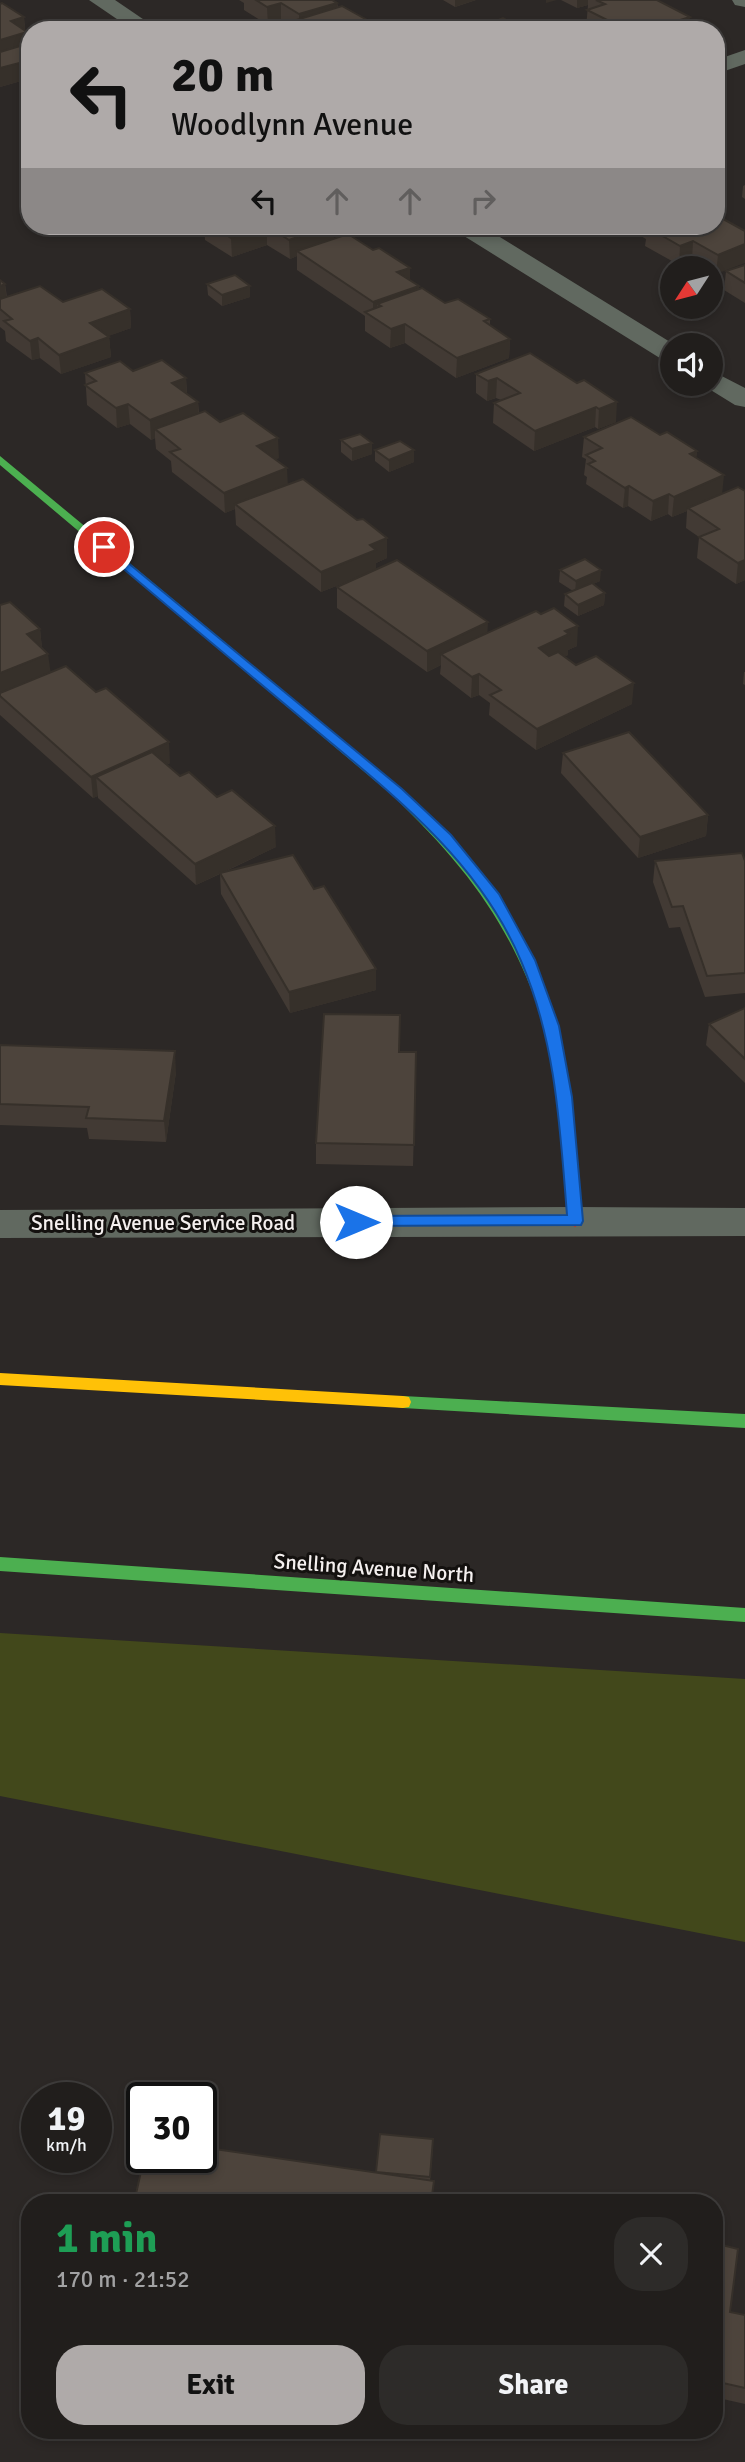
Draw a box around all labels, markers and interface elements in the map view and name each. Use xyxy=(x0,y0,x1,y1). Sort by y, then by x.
text: 20 m xyxy=(171,45,274,105)
icon: left xyxy=(56,49,147,140)
text: Woodlynn Avenue xyxy=(171,105,413,144)
icon: left xyxy=(245,182,283,220)
icon: ahead xyxy=(318,182,356,220)
icon: ahead xyxy=(391,182,429,220)
icon: right xyxy=(464,182,502,220)
north arrow xyxy=(660,256,723,318)
map controls xyxy=(660,256,723,396)
button: sound xyxy=(660,333,723,396)
pin xyxy=(74,517,134,577)
icon: arrive xyxy=(85,528,123,566)
position arrow xyxy=(319,1185,393,1259)
street label: Snelling Avenue Service Road xyxy=(31,1210,295,1236)
street label: Snelling Avenue North xyxy=(273,1548,475,1588)
speed limit sign: 30 xyxy=(126,2082,217,2173)
text: 19 xyxy=(48,2097,85,2140)
text: km/h xyxy=(46,2134,87,2156)
text: 1 min xyxy=(56,2213,157,2264)
button: close xyxy=(614,2217,688,2291)
text: 170 m · 21:52 xyxy=(56,2265,190,2294)
button: Exit xyxy=(56,2345,365,2425)
button: Share xyxy=(379,2345,688,2425)

